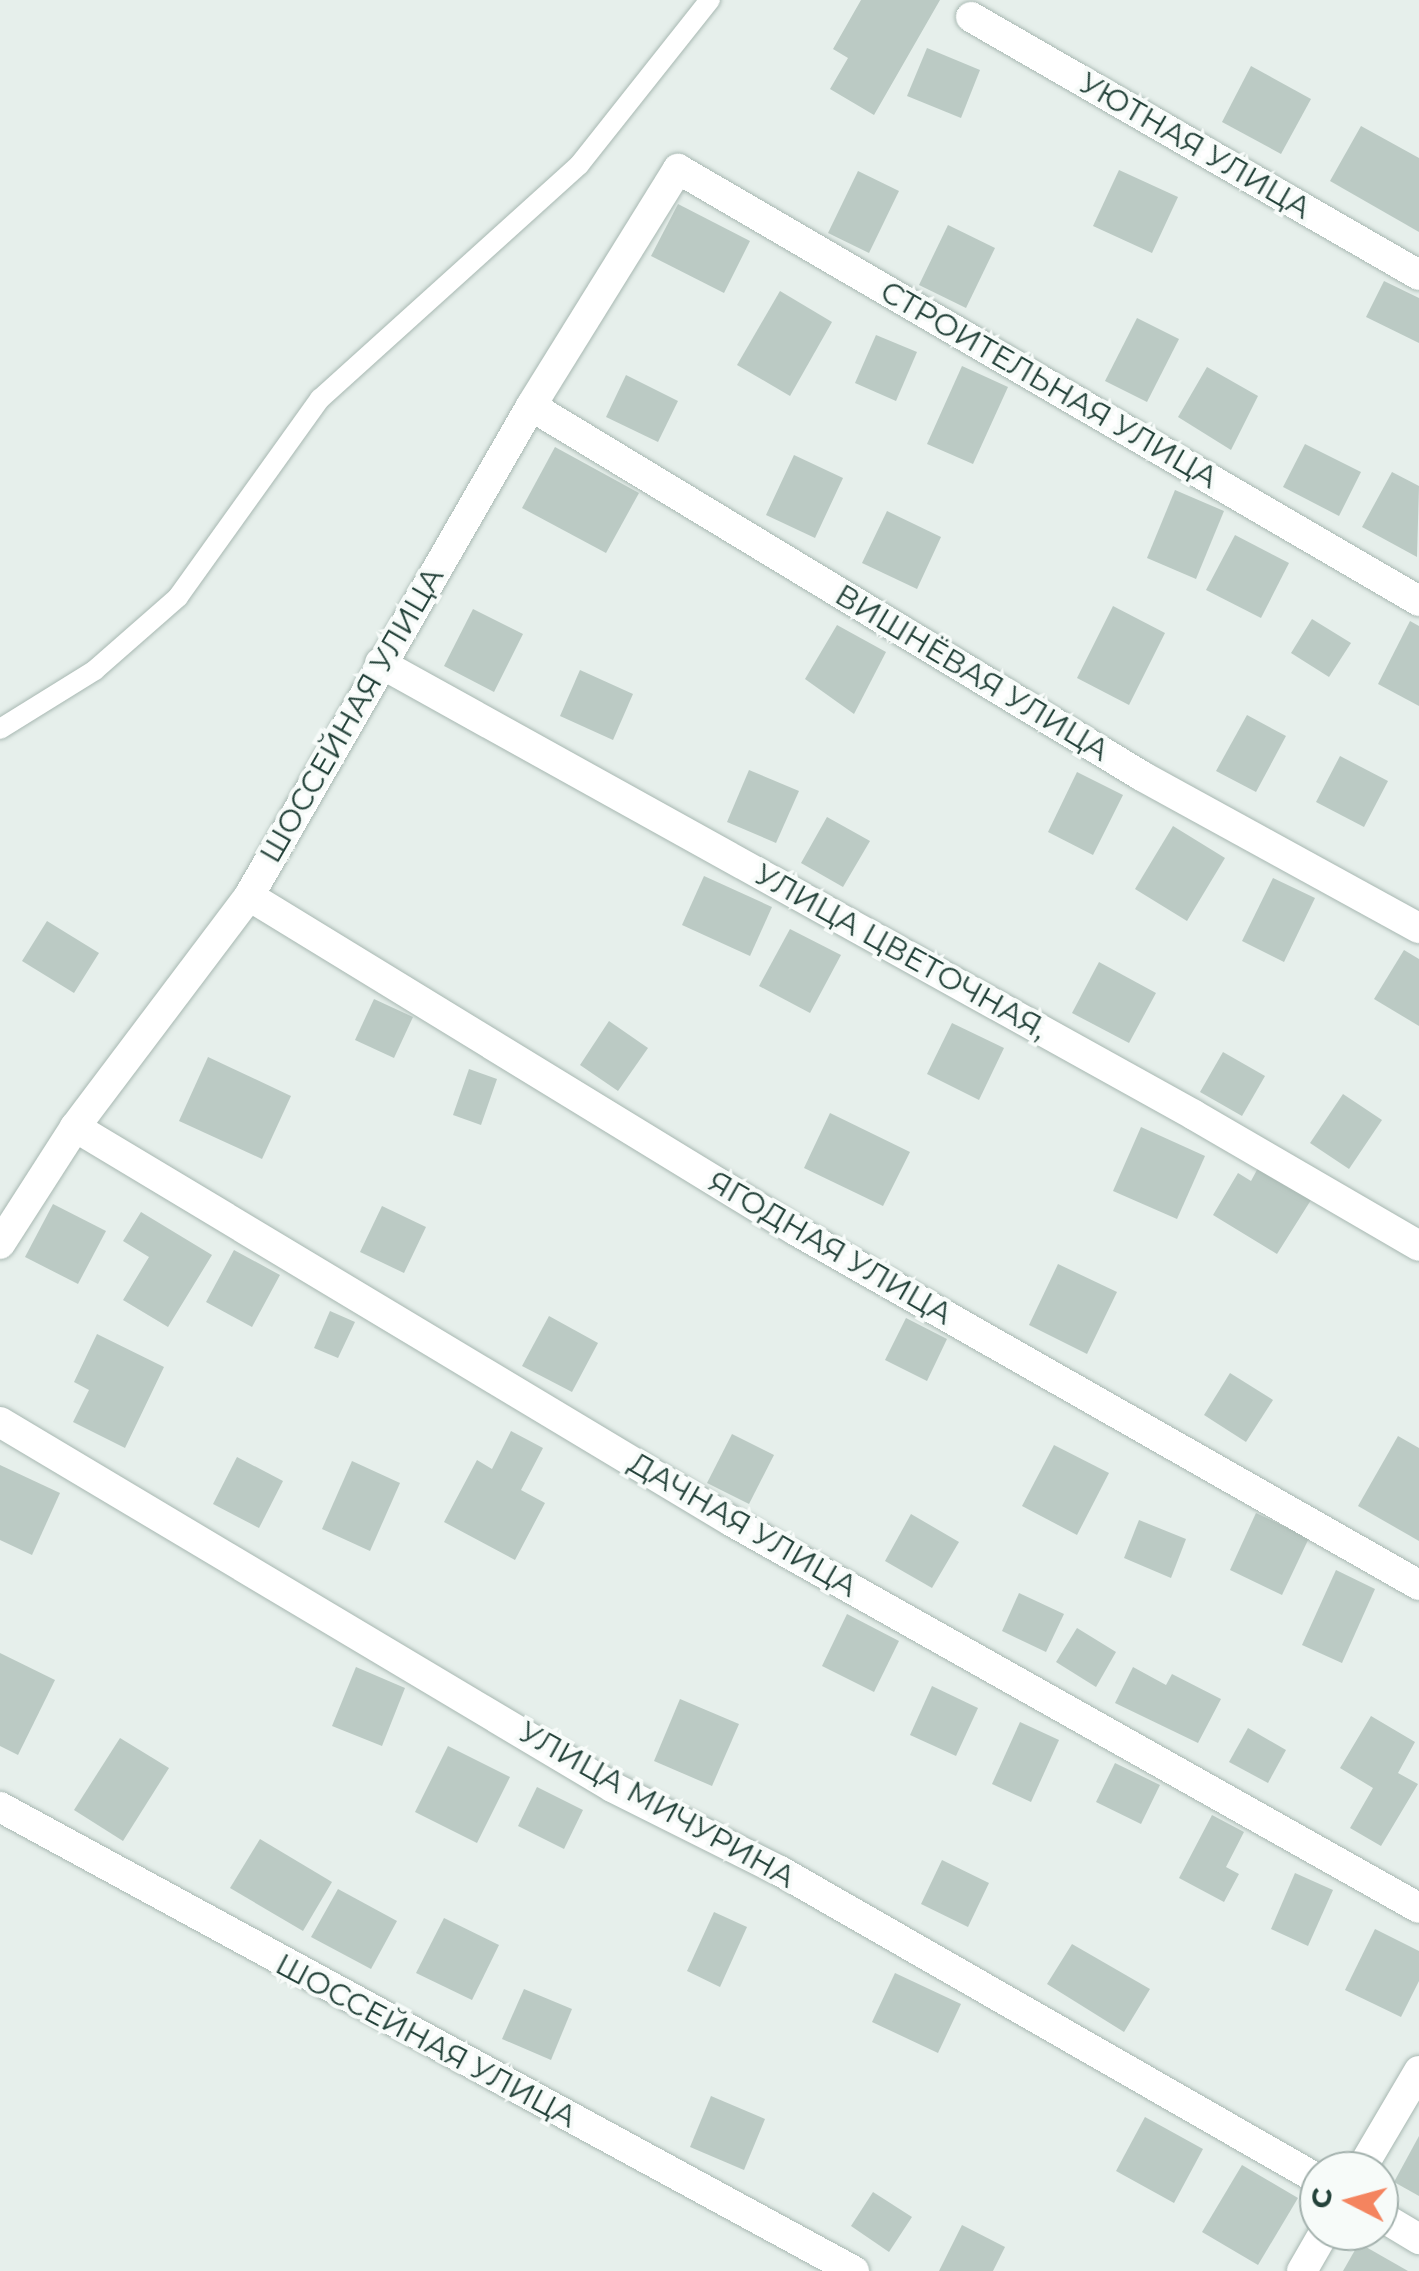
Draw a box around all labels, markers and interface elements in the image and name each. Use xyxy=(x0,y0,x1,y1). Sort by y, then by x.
street label: УЮТНАЯ УЛИЦА xyxy=(1073,65,1317,227)
street label: СТРОИТЕЛЬНАЯ УЛИЦА xyxy=(874,274,1224,496)
street label: ШОССЕЙНАЯ УЛИЦА xyxy=(252,561,452,869)
street label: ВИШНЁВАЯ УЛИЦА xyxy=(829,577,1115,769)
street label: УЛИЦА ЦВЕТОЧНАЯ, xyxy=(749,857,1053,1047)
street label: ЯГОДНАЯ УЛИЦА xyxy=(702,1163,958,1333)
street label: ДАЧНАЯ УЛИЦА xyxy=(623,1445,863,1605)
street label: УЛИЦА МИЧУРИНА xyxy=(513,1714,801,1896)
street label: ШОССЕЙНАЯ УЛИЦА xyxy=(269,1946,583,2136)
north arrow xyxy=(1299,2151,1399,2251)
text: С xyxy=(1303,2186,1339,2210)

